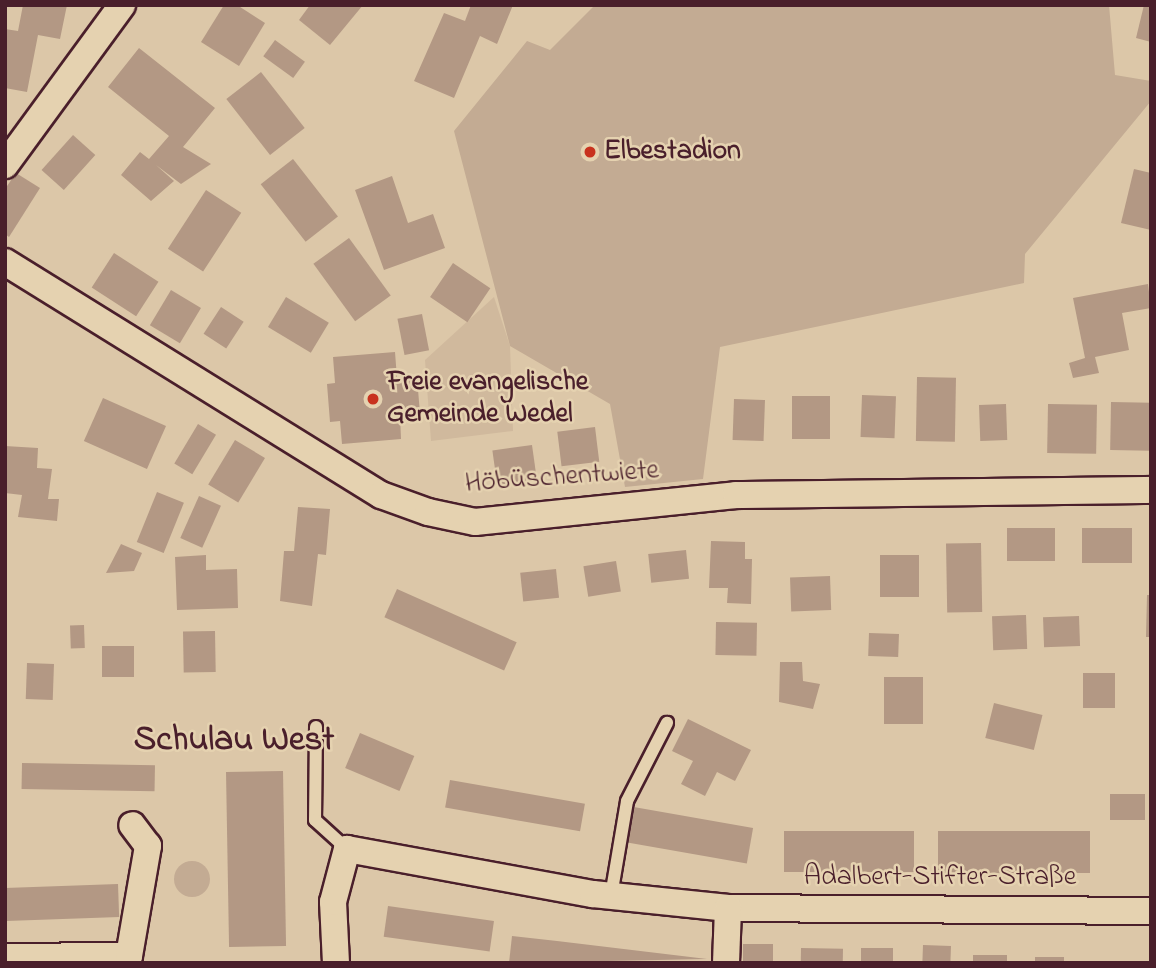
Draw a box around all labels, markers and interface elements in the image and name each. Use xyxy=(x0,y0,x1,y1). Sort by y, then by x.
place label: Elbestadion xyxy=(604,135,741,169)
marker: Elbestadion xyxy=(582,144,598,160)
place label: Freie evangelische Gemeinde Wedel xyxy=(387,366,588,432)
marker: Freie evangelische Gemeinde Wedel xyxy=(365,391,381,407)
street label: Höbüschentwiete xyxy=(464,454,660,502)
district label: Schulau West xyxy=(134,720,334,762)
street label: Adalbert-Stifter-Straße xyxy=(804,861,1076,895)

